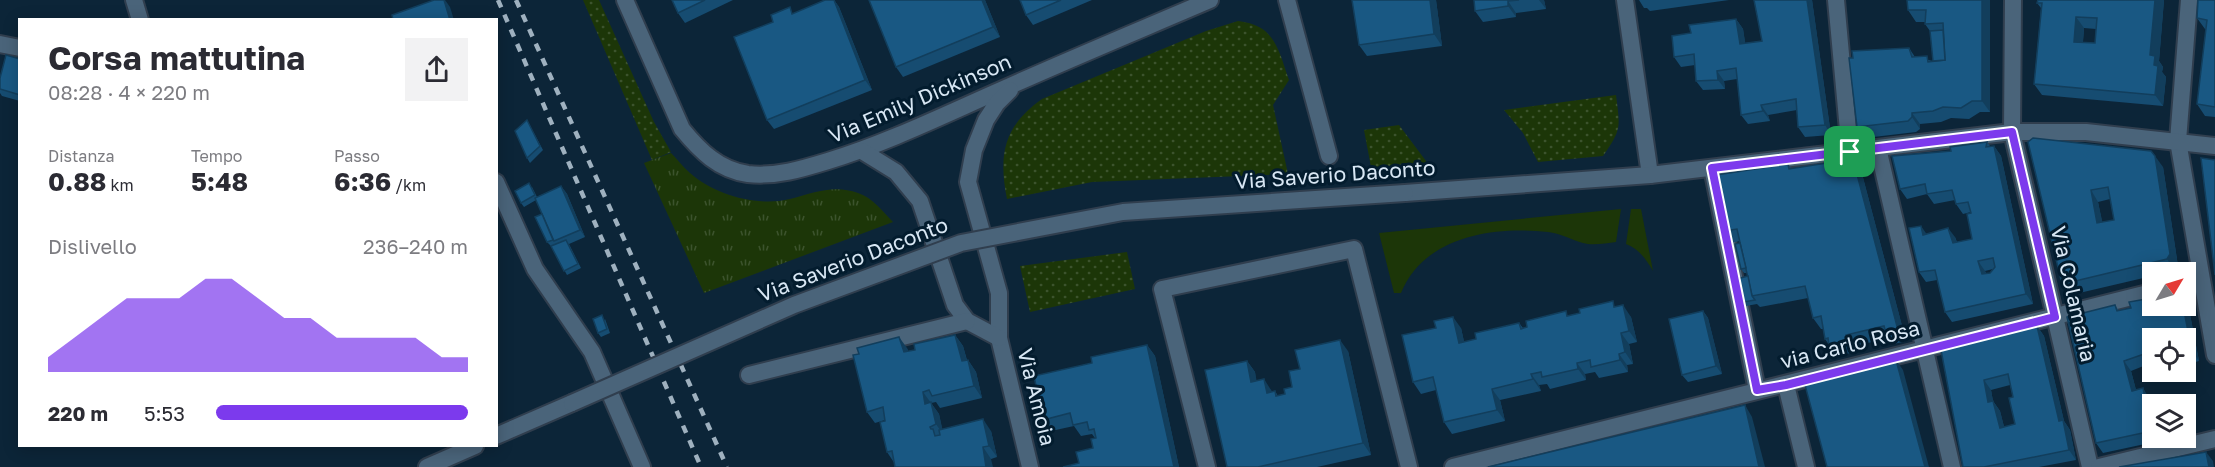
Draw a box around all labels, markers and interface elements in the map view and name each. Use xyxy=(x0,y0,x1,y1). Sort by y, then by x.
text: Corsa mattutina xyxy=(48,38,305,77)
button: share xyxy=(405,38,468,101)
street label: Via Emily Dickinson xyxy=(824,48,1015,148)
text: 08:28 · 4 × 220 m xyxy=(48,80,210,104)
pin xyxy=(1824,126,1875,177)
icon: arrive xyxy=(1833,135,1866,168)
text: Distanza xyxy=(48,146,114,166)
text: Tempo xyxy=(191,146,242,166)
text: Passo xyxy=(334,146,380,166)
street label: Via Saverio Daconto xyxy=(1234,154,1436,194)
text: 0.88 xyxy=(48,166,107,197)
text: 5:48 xyxy=(191,166,248,197)
text: 6:36 xyxy=(334,166,391,197)
text: km xyxy=(107,175,134,195)
text: /km xyxy=(391,175,426,195)
street label: Via Saverio Daconto xyxy=(754,211,951,307)
street label: Via Colamaria xyxy=(2046,223,2102,364)
text: Dislivello xyxy=(48,234,137,258)
text: 236–240 m xyxy=(363,234,468,258)
north arrow xyxy=(2142,262,2196,316)
map controls xyxy=(2142,262,2196,448)
street label: via Carlo Rosa xyxy=(1777,314,1922,374)
button: locate xyxy=(2142,328,2196,382)
street label: Via Amoia xyxy=(1012,345,1062,448)
button: layers xyxy=(2142,394,2196,448)
text: 220 m xyxy=(48,401,108,425)
text: 5:53 xyxy=(144,401,185,425)

